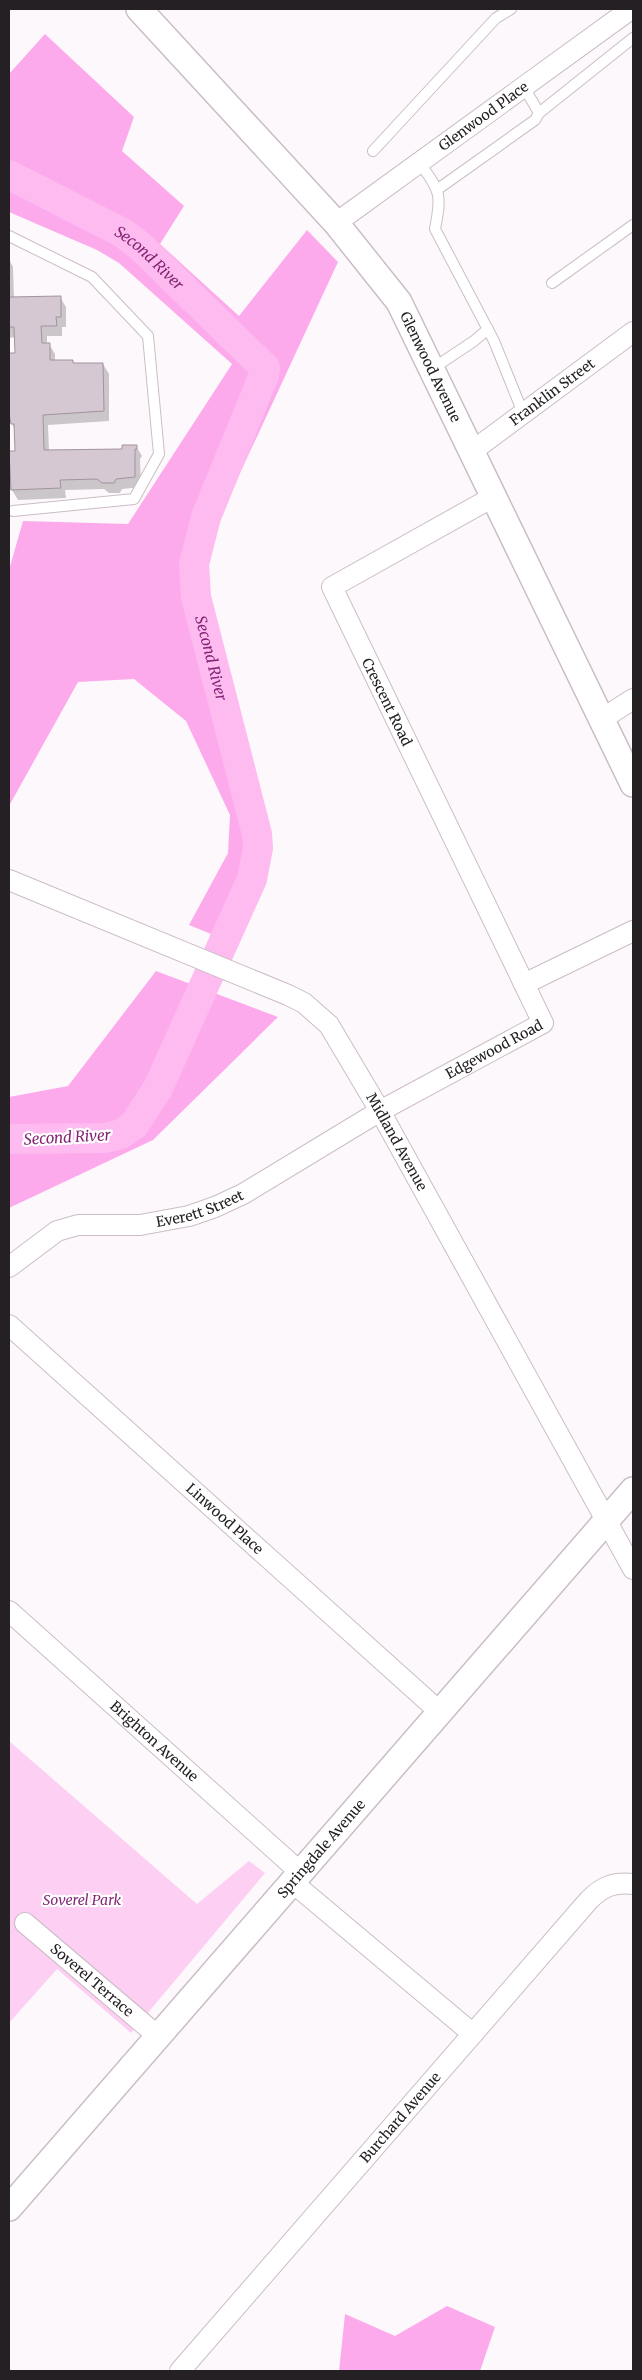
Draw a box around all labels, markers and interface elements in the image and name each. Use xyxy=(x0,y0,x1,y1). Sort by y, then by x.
street label: Glenwood Place xyxy=(435,78,532,155)
water label: Second River xyxy=(112,221,189,294)
street label: Glenwood Avenue xyxy=(396,309,465,425)
street label: Franklin Street xyxy=(506,354,599,429)
water label: Second River xyxy=(192,613,232,703)
street label: Crescent Road xyxy=(358,655,416,749)
street label: Edgewood Road xyxy=(442,1016,546,1083)
street label: Midland Avenue xyxy=(362,1090,431,1194)
water label: Second River xyxy=(23,1125,112,1149)
street label: Everett Street xyxy=(155,1186,247,1231)
street label: Linwood Place xyxy=(182,1479,267,1558)
street label: Brighton Avenue xyxy=(106,1697,202,1785)
street label: Springdale Avenue xyxy=(273,1796,369,1902)
park label: Soverel Park xyxy=(43,1891,122,1909)
street label: Soverel Terrace xyxy=(47,1940,137,2020)
street label: Burchard Avenue xyxy=(356,2068,445,2166)

